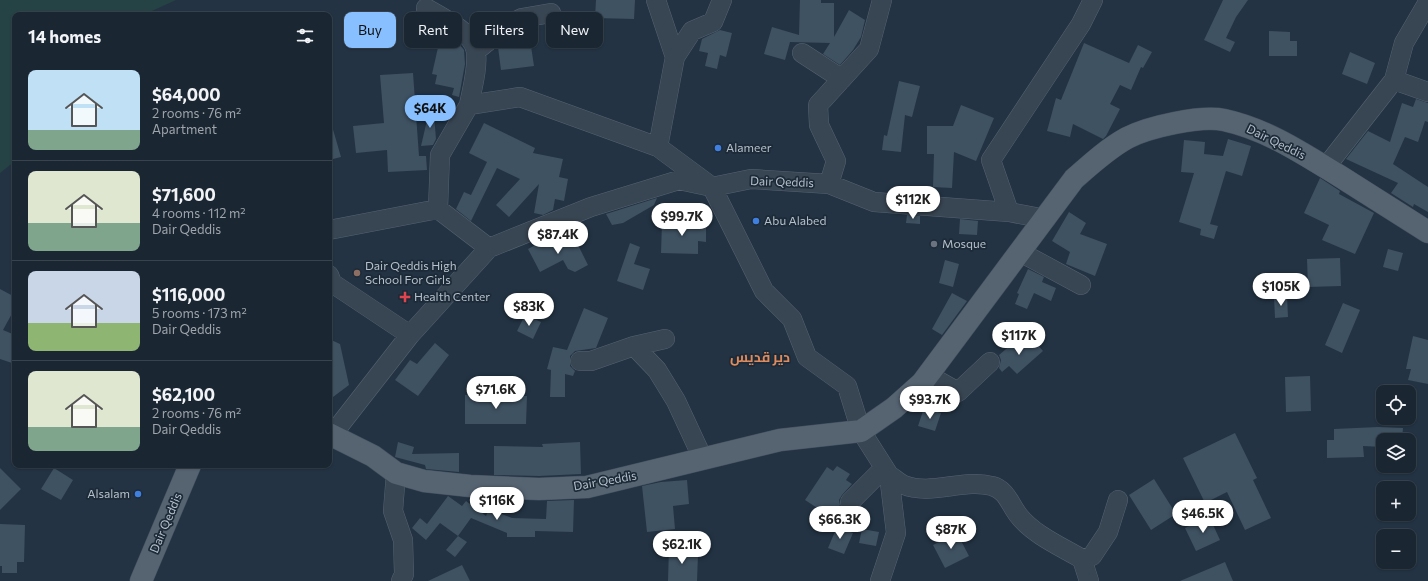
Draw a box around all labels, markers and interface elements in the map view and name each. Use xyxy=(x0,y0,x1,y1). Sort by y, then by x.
chip: Buy xyxy=(344,12,396,48)
chip: Rent xyxy=(404,12,462,48)
chip: Filters xyxy=(470,12,538,48)
chip: New xyxy=(546,12,603,48)
icon: filters xyxy=(294,25,316,47)
text: 14 homes xyxy=(28,26,101,47)
text: $64,000 xyxy=(152,84,221,105)
icon: home xyxy=(60,86,108,134)
pin: $64K xyxy=(406,95,454,129)
text: $64K xyxy=(414,100,446,116)
text: 2 rooms · 76 m² xyxy=(152,105,241,121)
text: Apartment xyxy=(152,121,217,137)
street label: Dair Qeddis xyxy=(1245,121,1308,161)
place label: Alameer xyxy=(726,140,772,154)
marker: Alameer xyxy=(713,143,723,153)
street label: Dair Qeddis xyxy=(750,173,814,189)
text: $71,600 xyxy=(152,184,216,205)
pin: $112K xyxy=(885,186,941,220)
icon: home xyxy=(60,187,108,235)
text: $112K xyxy=(895,191,931,207)
pin: $99.7K xyxy=(649,203,715,237)
text: 4 rooms · 112 m² xyxy=(152,205,245,221)
text: $99.7K xyxy=(661,208,703,224)
place label: Abu Alabed xyxy=(764,213,826,227)
marker: Abu Alabed xyxy=(751,216,761,226)
text: Dair Qeddis xyxy=(152,221,221,237)
pin: $87.4K xyxy=(525,221,591,255)
text: $87.4K xyxy=(537,226,579,242)
place label: Mosque xyxy=(942,236,986,250)
marker: Mosque xyxy=(929,239,939,249)
place label: Dair Qeddis High School For Girls xyxy=(365,258,457,286)
marker: Dair Qeddis High School For Girls xyxy=(352,268,362,278)
pin: $105K xyxy=(1253,273,1309,307)
text: $105K xyxy=(1262,278,1300,294)
text: $116,000 xyxy=(152,284,225,305)
icon: home xyxy=(60,287,108,335)
place label: Health Center xyxy=(414,289,490,303)
marker: Health Center xyxy=(399,291,411,303)
pin: $83K xyxy=(505,293,553,327)
text: $83K xyxy=(513,298,545,314)
text: 5 rooms · 173 m² xyxy=(152,305,247,321)
text: Dair Qeddis xyxy=(152,321,221,337)
pin: $117K xyxy=(991,322,1047,356)
text: $117K xyxy=(1001,327,1037,343)
district label: دير قديس xyxy=(730,348,790,366)
pin: $71.6K xyxy=(463,376,529,410)
text: $71.6K xyxy=(476,381,516,397)
text: $62,100 xyxy=(152,384,215,405)
map controls xyxy=(1376,385,1416,569)
button: locate xyxy=(1376,385,1416,425)
pin: $93.7K xyxy=(897,386,963,420)
icon: home xyxy=(60,387,108,435)
text: $93.7K xyxy=(909,391,951,407)
text: 2 rooms · 76 m² xyxy=(152,405,241,421)
text: Dair Qeddis xyxy=(152,421,221,437)
button: layers xyxy=(1376,433,1416,473)
street label: Dair Qeddis xyxy=(572,468,637,492)
button: + xyxy=(1376,481,1416,521)
place label: Alsalam xyxy=(87,486,130,500)
pin: $116K xyxy=(469,487,525,521)
marker: Alsalam xyxy=(133,489,143,499)
street label: Dair Qeddis xyxy=(146,490,184,555)
text: $116K xyxy=(479,492,515,508)
pin: $46.5K xyxy=(1170,500,1236,534)
text: $46.5K xyxy=(1181,505,1225,521)
pin: $66.3K xyxy=(807,506,873,540)
text: $66.3K xyxy=(818,511,862,527)
pin: $87K xyxy=(927,516,975,550)
text: $87K xyxy=(935,521,967,537)
button: − xyxy=(1376,529,1416,569)
pin: $62.1K xyxy=(649,531,715,565)
text: $62.1K xyxy=(662,536,702,552)

